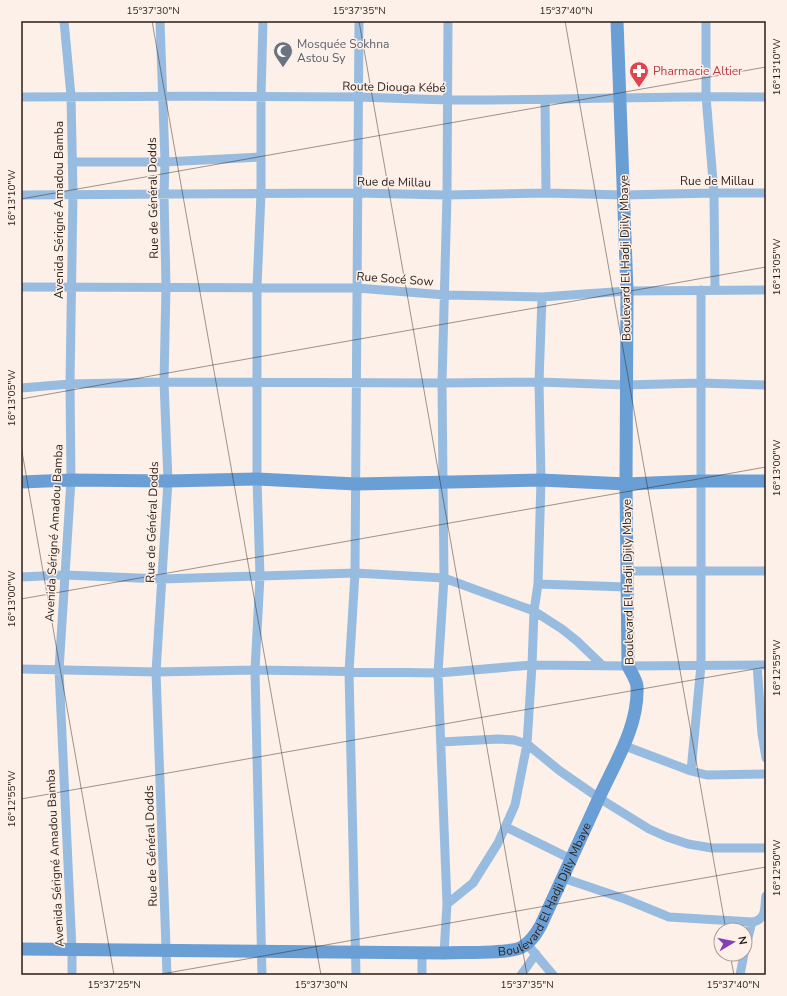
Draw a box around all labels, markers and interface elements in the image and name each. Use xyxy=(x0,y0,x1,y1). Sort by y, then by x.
text: 15°37'30"N xyxy=(126,4,180,18)
text: 15°37'35"N xyxy=(332,4,386,18)
text: 15°37'40"N xyxy=(539,4,593,18)
place label: Mosquée Sokhna Astou Sy xyxy=(297,36,389,66)
text: 16°13'10"W xyxy=(770,39,784,95)
mosque icon: Mosquée Sokhna Astou Sy xyxy=(272,40,294,68)
pharmacy icon: Pharmacie Altier xyxy=(628,60,650,88)
place label: Pharmacie Altier xyxy=(653,63,743,79)
street label: Route Diouga Kébé xyxy=(342,78,446,96)
street label: Avenida Sérigné Amadou Bamba xyxy=(51,121,67,299)
street label: Rue de Général Dodds xyxy=(144,137,162,259)
text: 16°13'10"W xyxy=(5,170,19,226)
street label: Rue de Millau xyxy=(357,173,431,191)
street label: Rue de Millau xyxy=(680,173,754,189)
street label: Boulevard El Hadji Djily Mbaye xyxy=(616,175,634,341)
text: 16°13'05"W xyxy=(770,239,784,295)
street label: Rue Socé Sow xyxy=(356,268,434,290)
text: 16°13'05"W xyxy=(5,370,19,426)
text: 16°13'00"W xyxy=(770,440,784,496)
street label: Avenida Sérigné Amadou Bamba xyxy=(41,444,67,622)
street label: Rue de Général Dodds xyxy=(142,461,162,583)
street label: Boulevard El Hadji Djily Mbaye xyxy=(619,499,637,665)
text: 16°13'00"W xyxy=(5,571,19,627)
text: 16°12'55"W xyxy=(770,640,784,696)
street label: Avenida Sérigné Amadou Bamba xyxy=(42,769,68,947)
text: 16°12'55"W xyxy=(5,771,19,827)
street label: Rue de Général Dodds xyxy=(141,785,161,907)
street label: Boulevard El Hadji Djily Mbaye xyxy=(497,820,595,960)
text: 16°12'50"W xyxy=(770,840,784,896)
north arrow xyxy=(713,922,753,962)
text: N xyxy=(734,935,750,946)
text: 15°37'25"N xyxy=(87,978,141,992)
text: 15°37'30"N xyxy=(294,978,348,992)
text: 15°37'35"N xyxy=(500,978,554,992)
text: 15°37'40"N xyxy=(706,978,760,992)

